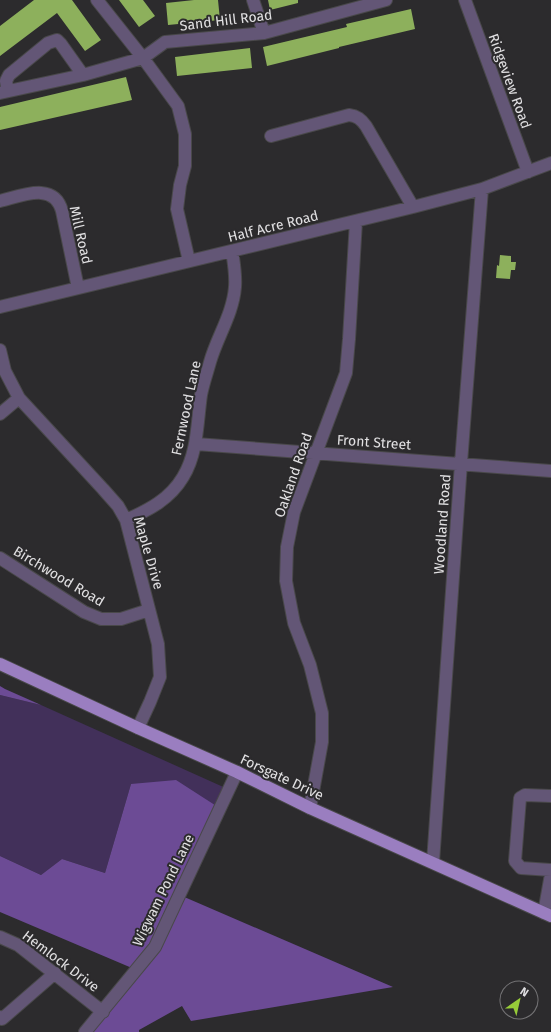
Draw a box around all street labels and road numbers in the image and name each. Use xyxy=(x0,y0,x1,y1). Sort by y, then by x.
street label: Sand Hill Road xyxy=(179,6,273,35)
street label: Ridgeview Road xyxy=(484,31,535,131)
street label: Mill Road xyxy=(66,204,95,266)
street label: Half Acre Road xyxy=(226,207,320,246)
street label: Fernwood Lane xyxy=(168,359,205,457)
street label: Oakland Road xyxy=(271,431,316,520)
street label: Front Street xyxy=(336,431,413,454)
street label: Woodland Road xyxy=(431,473,454,575)
street label: Maple Drive xyxy=(130,515,167,592)
street label: Birchwood Road xyxy=(10,543,107,610)
street label: Forsgate Drive xyxy=(237,751,326,804)
street label: Wigwam Pond Lane xyxy=(129,831,198,949)
street label: Hemlock Drive xyxy=(19,927,102,996)

